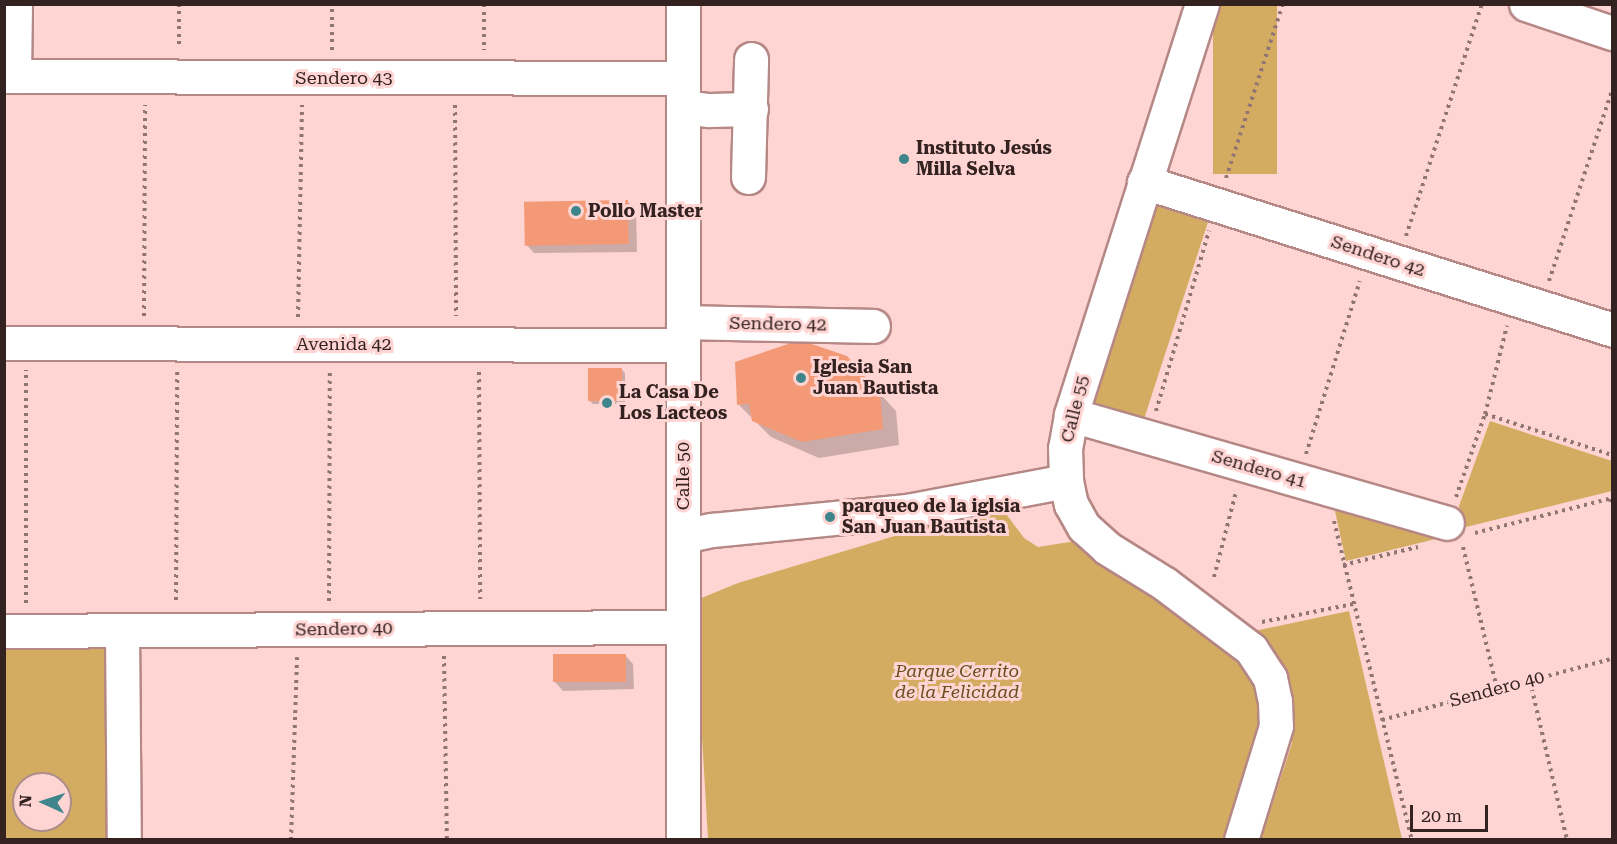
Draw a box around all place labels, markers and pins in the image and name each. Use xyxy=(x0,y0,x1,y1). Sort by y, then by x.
place label: Instituto Jesús Milla Selva xyxy=(916,138,1052,180)
marker: Instituto Jesús Milla Selva xyxy=(897,152,911,166)
place label: Pollo Master xyxy=(588,200,703,222)
marker: Pollo Master xyxy=(569,204,583,218)
place label: Iglesia San Juan Bautista xyxy=(813,357,938,400)
marker: Iglesia San Juan Bautista xyxy=(794,371,808,385)
place label: La Casa De Los Lacteos xyxy=(619,382,727,424)
marker: La Casa De Los Lacteos xyxy=(600,396,614,410)
place label: parqueo de la iglsia San Juan Bautista xyxy=(842,496,1020,538)
marker: parqueo de la iglsia San Juan Bautista xyxy=(823,510,837,524)

